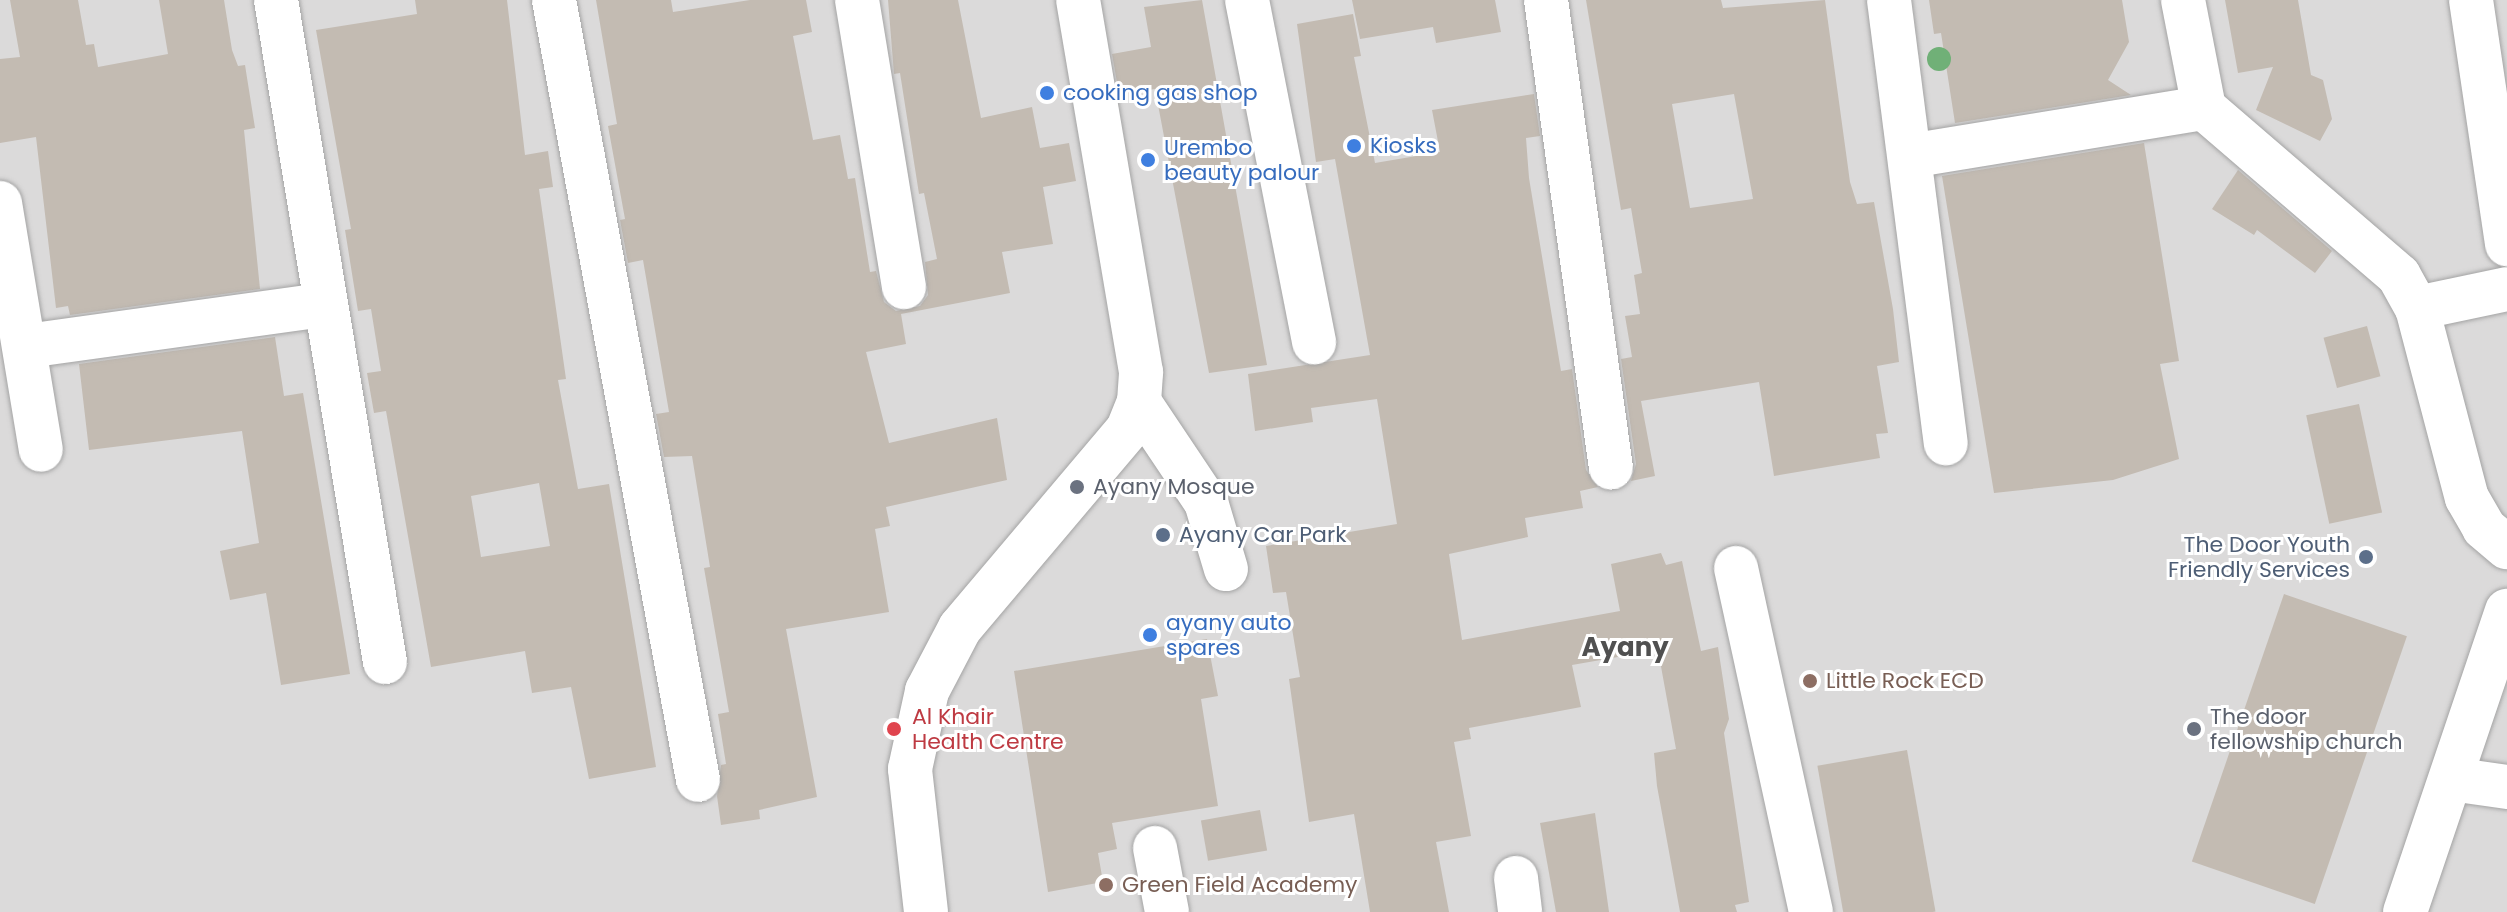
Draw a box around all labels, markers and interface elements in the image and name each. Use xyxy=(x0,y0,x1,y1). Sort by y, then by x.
place label: cooking gas shop xyxy=(1063,80,1258,106)
marker: cooking gas shop xyxy=(1038,84,1056,102)
place label: Kiosks xyxy=(1370,133,1437,159)
place label: Urembo beauty palour xyxy=(1164,134,1319,186)
marker: Kiosks xyxy=(1345,137,1363,155)
marker: Urembo beauty palour xyxy=(1139,151,1157,169)
place label: Ayany Mosque xyxy=(1093,474,1255,500)
marker: Ayany Mosque xyxy=(1068,478,1086,496)
place label: Ayany Car Park xyxy=(1179,522,1347,548)
marker: Ayany Car Park xyxy=(1154,526,1172,544)
place label: The Door Youth Friendly Services xyxy=(2168,531,2350,582)
marker: The Door Youth Friendly Services xyxy=(2357,548,2375,566)
place label: ayany auto spares xyxy=(1166,609,1292,660)
marker: ayany auto spares xyxy=(1141,626,1159,644)
district label: Ayany xyxy=(1581,632,1669,664)
place label: Little Rock ECD xyxy=(1826,668,1984,694)
marker: Little Rock ECD xyxy=(1801,672,1819,690)
place label: Al Khair Health Centre xyxy=(912,703,1064,754)
place label: The door fellowship church xyxy=(2210,703,2403,754)
marker: Al Khair Health Centre xyxy=(883,718,905,740)
marker: The door fellowship church xyxy=(2185,720,2203,738)
place label: Green Field Academy xyxy=(1122,872,1357,898)
marker: Green Field Academy xyxy=(1097,876,1115,894)

